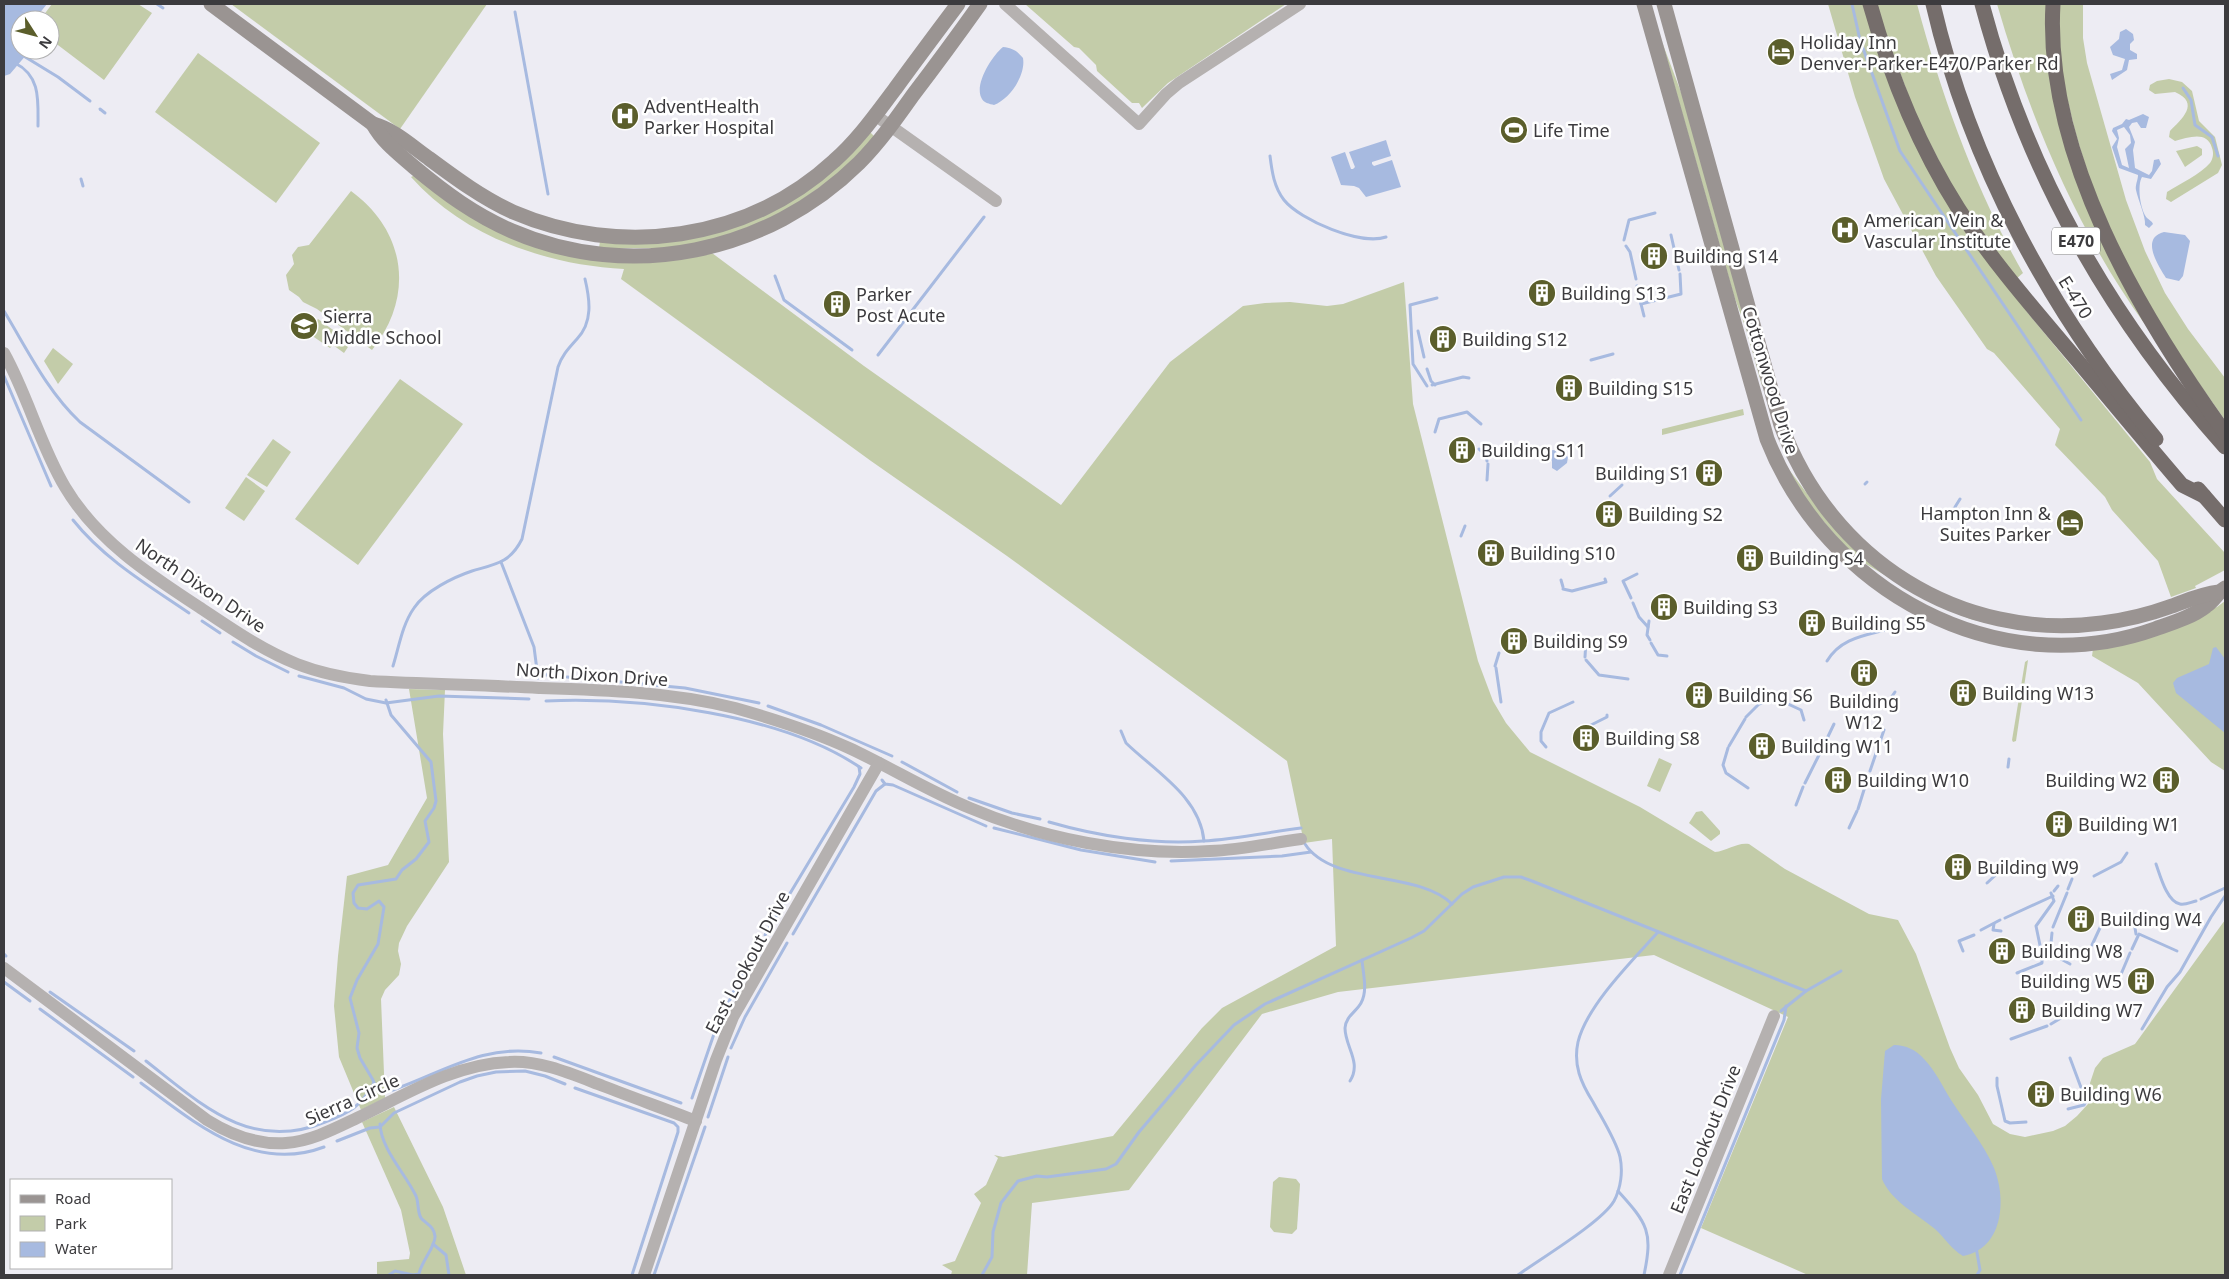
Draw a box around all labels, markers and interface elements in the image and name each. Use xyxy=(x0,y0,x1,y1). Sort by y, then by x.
north arrow xyxy=(10,10,60,60)
place label: Holiday Inn Denver-Parker-E470/Parker Rd xyxy=(1800,30,2059,75)
text: N xyxy=(35,33,57,53)
hotel icon: Holiday Inn Denver-Parker-E470/Parker Rd xyxy=(1766,37,1796,67)
place label: AdventHealth Parker Hospital xyxy=(644,94,774,139)
hospital icon: AdventHealth Parker Hospital xyxy=(610,101,640,131)
sports icon: Life Time xyxy=(1499,115,1529,145)
place label: Life Time xyxy=(1533,118,1610,142)
place label: American Vein & Vascular Institute xyxy=(1864,208,2011,253)
hospital icon: American Vein & Vascular Institute xyxy=(1830,215,1860,245)
road number: E470 xyxy=(2052,228,2100,255)
building icon: Building S14 xyxy=(1639,241,1669,271)
place label: Building S14 xyxy=(1673,244,1778,268)
street label: E-470 xyxy=(2053,271,2099,323)
building icon: Building S13 xyxy=(1527,278,1557,308)
place label: Building S13 xyxy=(1561,281,1666,305)
place label: Parker Post Acute xyxy=(856,282,946,327)
building icon: Parker Post Acute xyxy=(822,289,852,319)
street label: Cottonwood Drive xyxy=(1737,303,1805,457)
place label: Sierra Middle School xyxy=(323,304,442,349)
school or university icon: Sierra Middle School xyxy=(289,311,319,341)
building icon: Building S12 xyxy=(1428,324,1458,354)
place label: Building S12 xyxy=(1462,327,1567,351)
building icon: Building S15 xyxy=(1554,373,1584,403)
place label: Building S15 xyxy=(1588,376,1693,400)
building icon: Building S11 xyxy=(1447,435,1477,465)
place label: Building S11 xyxy=(1481,438,1586,462)
building icon: Building S1 xyxy=(1694,458,1724,488)
place label: Building S1 xyxy=(1595,461,1690,485)
building icon: Building S2 xyxy=(1594,499,1624,529)
place label: Hampton Inn & Suites Parker xyxy=(1920,501,2052,546)
place label: Building S2 xyxy=(1628,502,1723,526)
hotel icon: Hampton Inn & Suites Parker xyxy=(2055,508,2085,538)
street label: North Dixon Drive xyxy=(131,532,271,638)
building icon: Building S10 xyxy=(1476,538,1506,568)
place label: Building S10 xyxy=(1510,541,1615,565)
building icon: Building S4 xyxy=(1735,543,1765,573)
place label: Building S4 xyxy=(1769,546,1864,570)
building icon: Building S3 xyxy=(1649,592,1679,622)
place label: Building S3 xyxy=(1683,595,1778,619)
building icon: Building S5 xyxy=(1797,608,1827,638)
place label: Building S5 xyxy=(1831,611,1926,635)
building icon: Building S9 xyxy=(1499,626,1529,656)
place label: Building S9 xyxy=(1533,629,1628,653)
street label: North Dixon Drive xyxy=(515,657,669,691)
building icon: Building W12 xyxy=(1849,658,1879,688)
building icon: Building W13 xyxy=(1948,678,1978,708)
building icon: Building S6 xyxy=(1684,680,1714,710)
place label: Building W13 xyxy=(1982,681,2094,705)
place label: Building S6 xyxy=(1718,683,1813,707)
place label: Building W12 xyxy=(1829,689,1899,734)
building icon: Building S8 xyxy=(1571,723,1601,753)
place label: Building S8 xyxy=(1605,726,1700,750)
building icon: Building W11 xyxy=(1747,731,1777,761)
place label: Building W11 xyxy=(1781,734,1893,758)
building icon: Building W10 xyxy=(1823,765,1853,795)
building icon: Building W2 xyxy=(2151,765,2181,795)
place label: Building W10 xyxy=(1857,768,1969,792)
place label: Building W2 xyxy=(2045,768,2147,792)
building icon: Building W1 xyxy=(2044,809,2074,839)
place label: Building W1 xyxy=(2078,812,2180,836)
building icon: Building W9 xyxy=(1943,852,1973,882)
place label: Building W9 xyxy=(1977,855,2079,879)
street label: East Lookout Drive xyxy=(699,886,795,1038)
building icon: Building W4 xyxy=(2066,904,2096,934)
place label: Building W4 xyxy=(2100,907,2202,931)
building icon: Building W8 xyxy=(1987,936,2017,966)
place label: Building W8 xyxy=(2021,939,2123,963)
building icon: Building W5 xyxy=(2126,966,2156,996)
place label: Building W5 xyxy=(2020,969,2122,993)
building icon: Building W7 xyxy=(2007,995,2037,1025)
place label: Building W7 xyxy=(2041,998,2143,1022)
street label: East Lookout Drive xyxy=(1664,1061,1746,1217)
street label: Sierra Circle xyxy=(301,1068,403,1130)
building icon: Building W6 xyxy=(2026,1079,2056,1109)
place label: Building W6 xyxy=(2060,1082,2162,1106)
legend xyxy=(10,1179,172,1269)
text: Road xyxy=(55,1188,91,1208)
text: Park xyxy=(55,1213,87,1233)
text: Water xyxy=(55,1238,97,1258)

